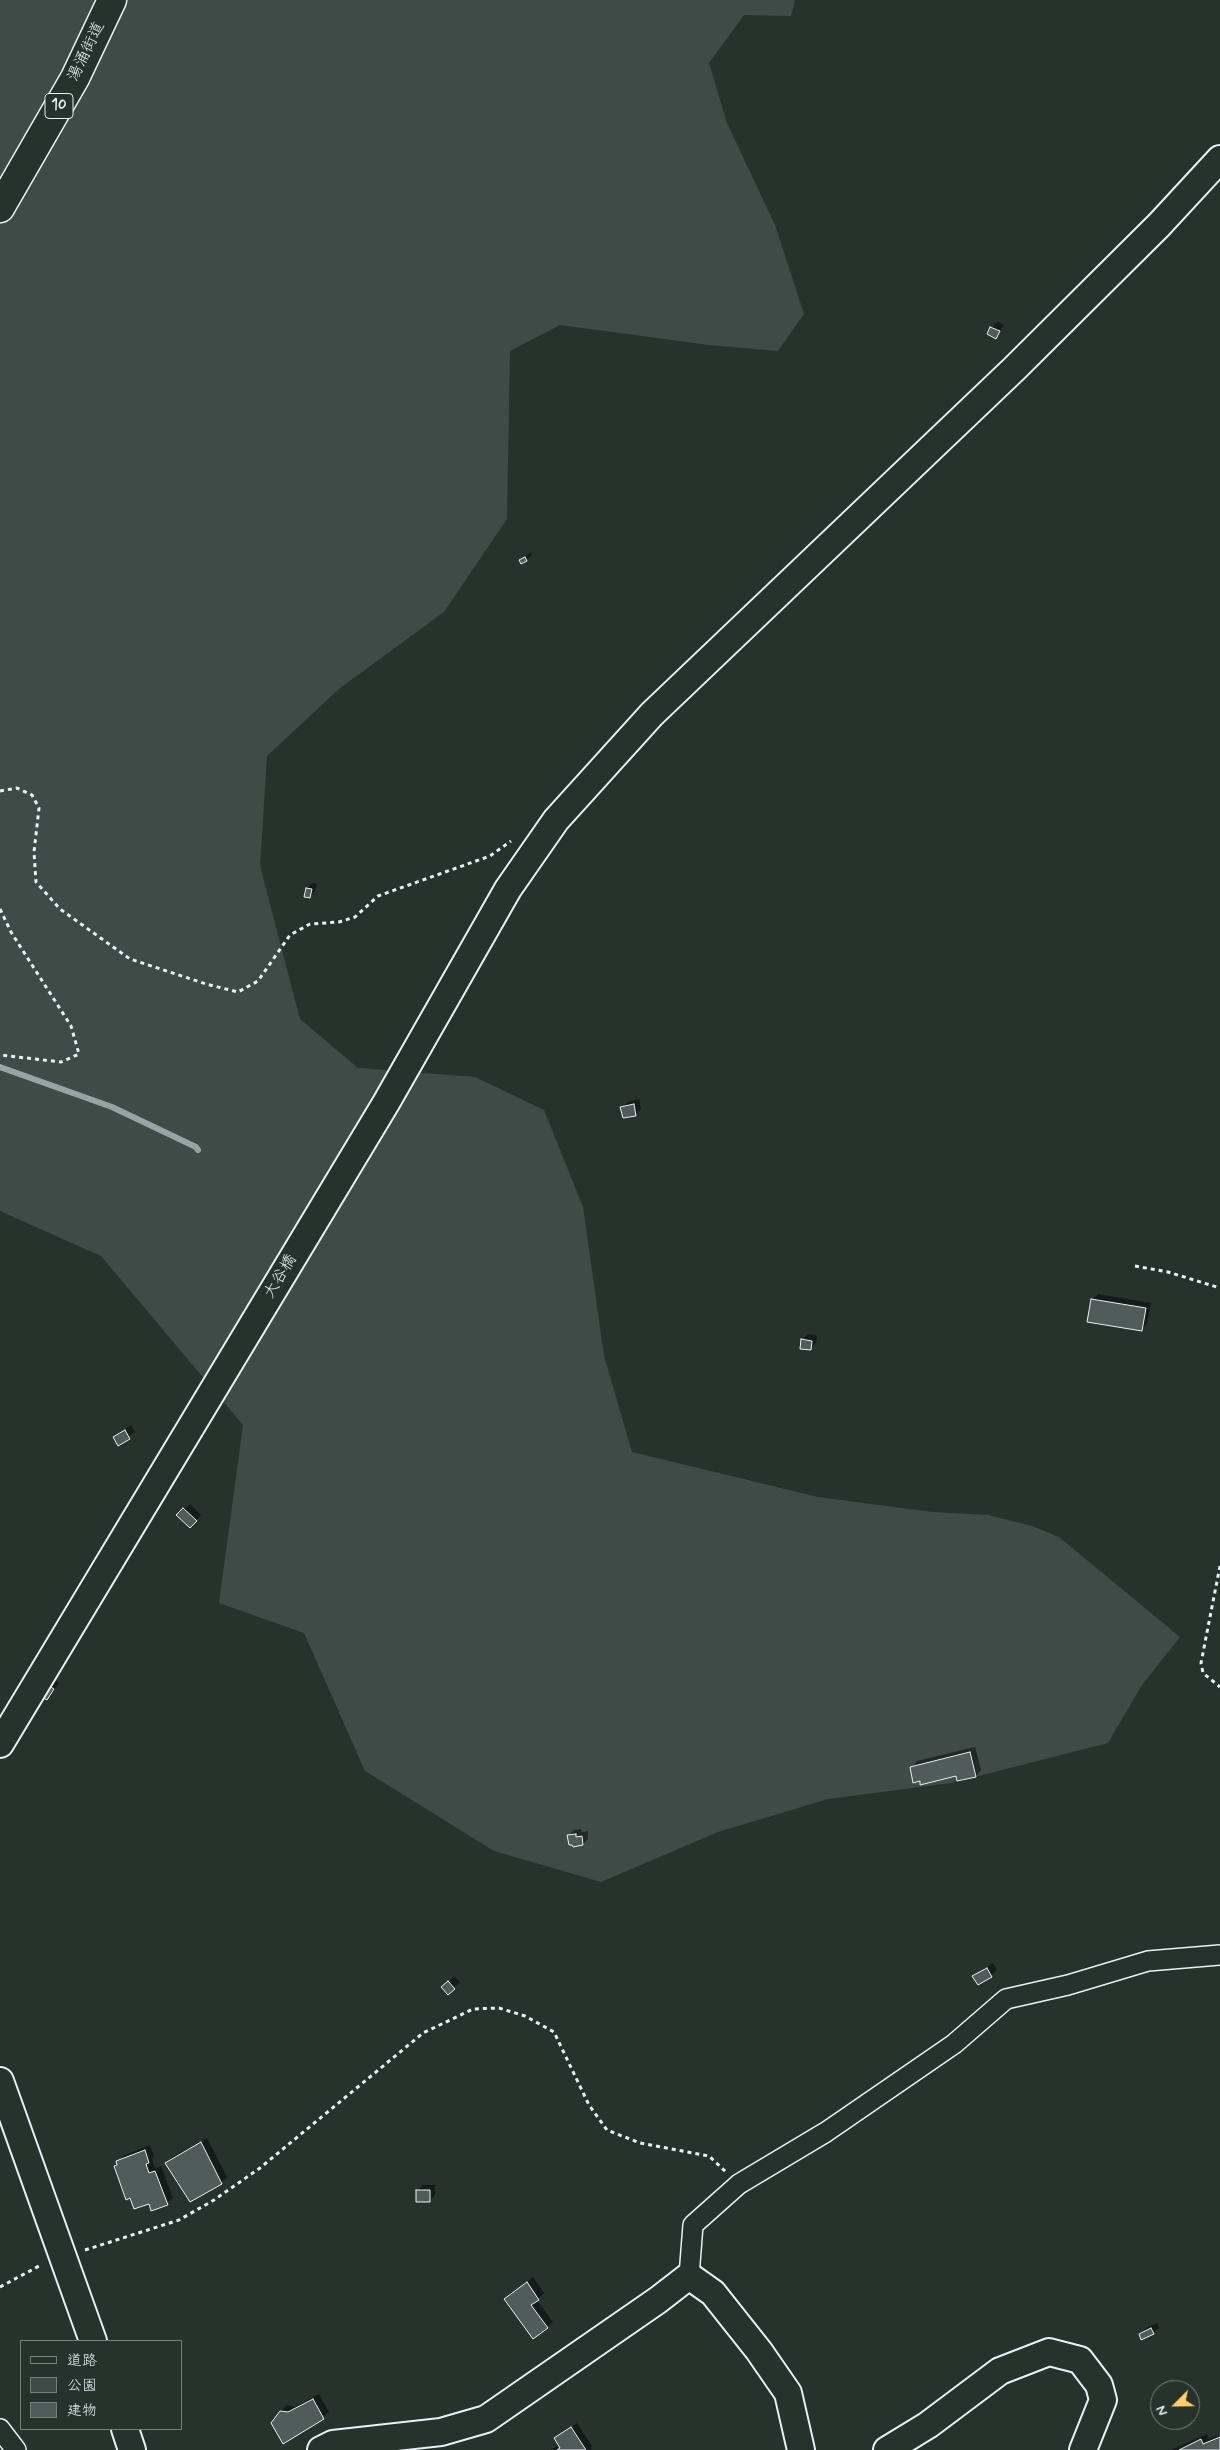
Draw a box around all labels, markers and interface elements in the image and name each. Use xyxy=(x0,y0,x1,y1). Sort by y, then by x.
street label: 湯涌街道 xyxy=(64,19,110,85)
road number: 10 xyxy=(45,94,73,118)
street label: 大谷橋 xyxy=(260,1251,302,1303)
legend xyxy=(20,2340,182,2430)
text: 道路 xyxy=(67,2351,97,2371)
text: 公園 xyxy=(67,2376,97,2396)
north arrow xyxy=(1150,2380,1200,2430)
text: 建物 xyxy=(67,2401,97,2421)
text: N xyxy=(1152,2403,1172,2418)

